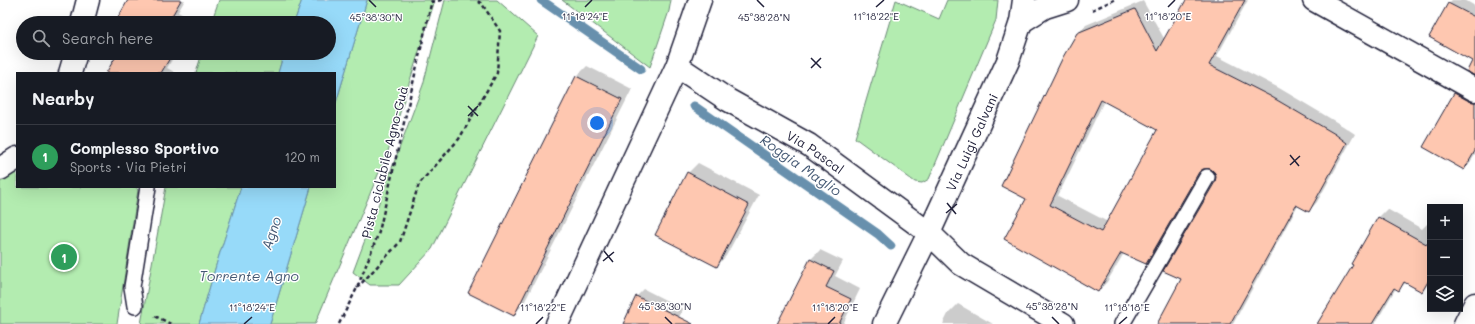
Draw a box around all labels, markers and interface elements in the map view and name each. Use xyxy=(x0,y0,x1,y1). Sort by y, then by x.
text: 11°18'24"E xyxy=(562,9,608,23)
text: 11°18'22"E xyxy=(853,9,899,23)
text: 11°18'20"E xyxy=(1145,9,1192,23)
text: 45°38'30"N xyxy=(350,10,402,24)
text: 45°38'28"N xyxy=(738,10,790,24)
search box xyxy=(16,16,336,60)
icon: search xyxy=(30,27,52,49)
text: Search here xyxy=(62,28,153,48)
street label: Pista ciclabile Agno-Guà xyxy=(357,84,411,240)
text: Nearby xyxy=(32,87,94,109)
street label: Via Luigi Galvani xyxy=(941,90,1001,193)
your location xyxy=(587,113,607,133)
street label: Via Pascal xyxy=(784,126,848,177)
water label: Roggia Maglio xyxy=(757,130,845,200)
text: Complesso Sportivo xyxy=(70,138,219,158)
text: 1 xyxy=(42,148,48,165)
text: 120 m xyxy=(284,148,320,165)
text: Sports · Via Pietri xyxy=(70,158,186,175)
map controls xyxy=(1427,204,1463,312)
button: + xyxy=(1427,204,1463,240)
water label: Agno xyxy=(257,214,285,252)
button: − xyxy=(1427,240,1463,276)
pin: 1 xyxy=(51,242,77,272)
water label: Torrente Agno xyxy=(199,266,299,285)
button: layers xyxy=(1427,276,1463,312)
text: 45°38'30"N xyxy=(639,299,691,313)
text: 45°38'28"N xyxy=(1026,299,1078,313)
text: 11°18'24"E xyxy=(229,300,275,314)
text: 11°18'22"E xyxy=(520,300,566,314)
text: 11°18'20"E xyxy=(812,300,859,314)
text: 11°18'18"E xyxy=(1104,300,1150,314)

